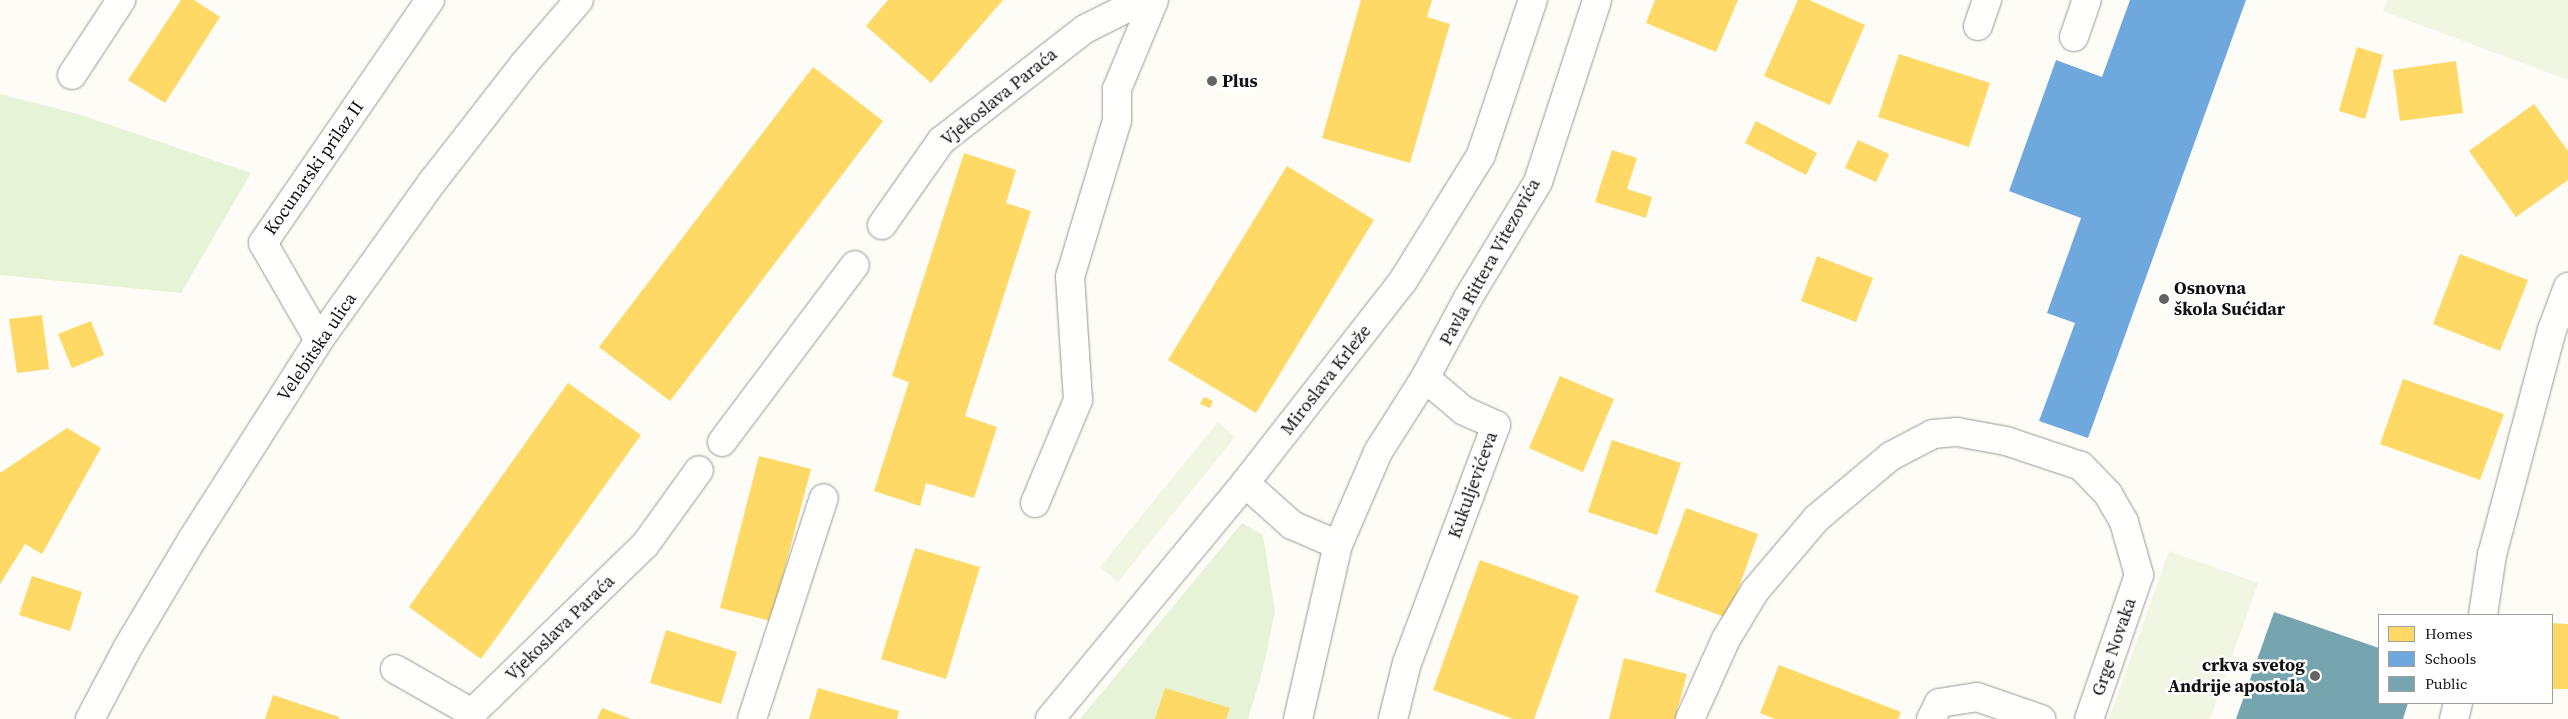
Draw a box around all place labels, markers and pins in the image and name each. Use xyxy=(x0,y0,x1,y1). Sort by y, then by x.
place label: Plus xyxy=(1222,70,1258,92)
marker: Plus xyxy=(1206,75,1218,87)
place label: Osnovna škola Sućidar xyxy=(2174,278,2285,320)
marker: Osnovna škola Sućidar xyxy=(2158,293,2170,305)
place label: crkva svetog Andrije apostola xyxy=(2168,655,2305,698)
marker: crkva svetog Andrije apostola xyxy=(2309,670,2321,682)

